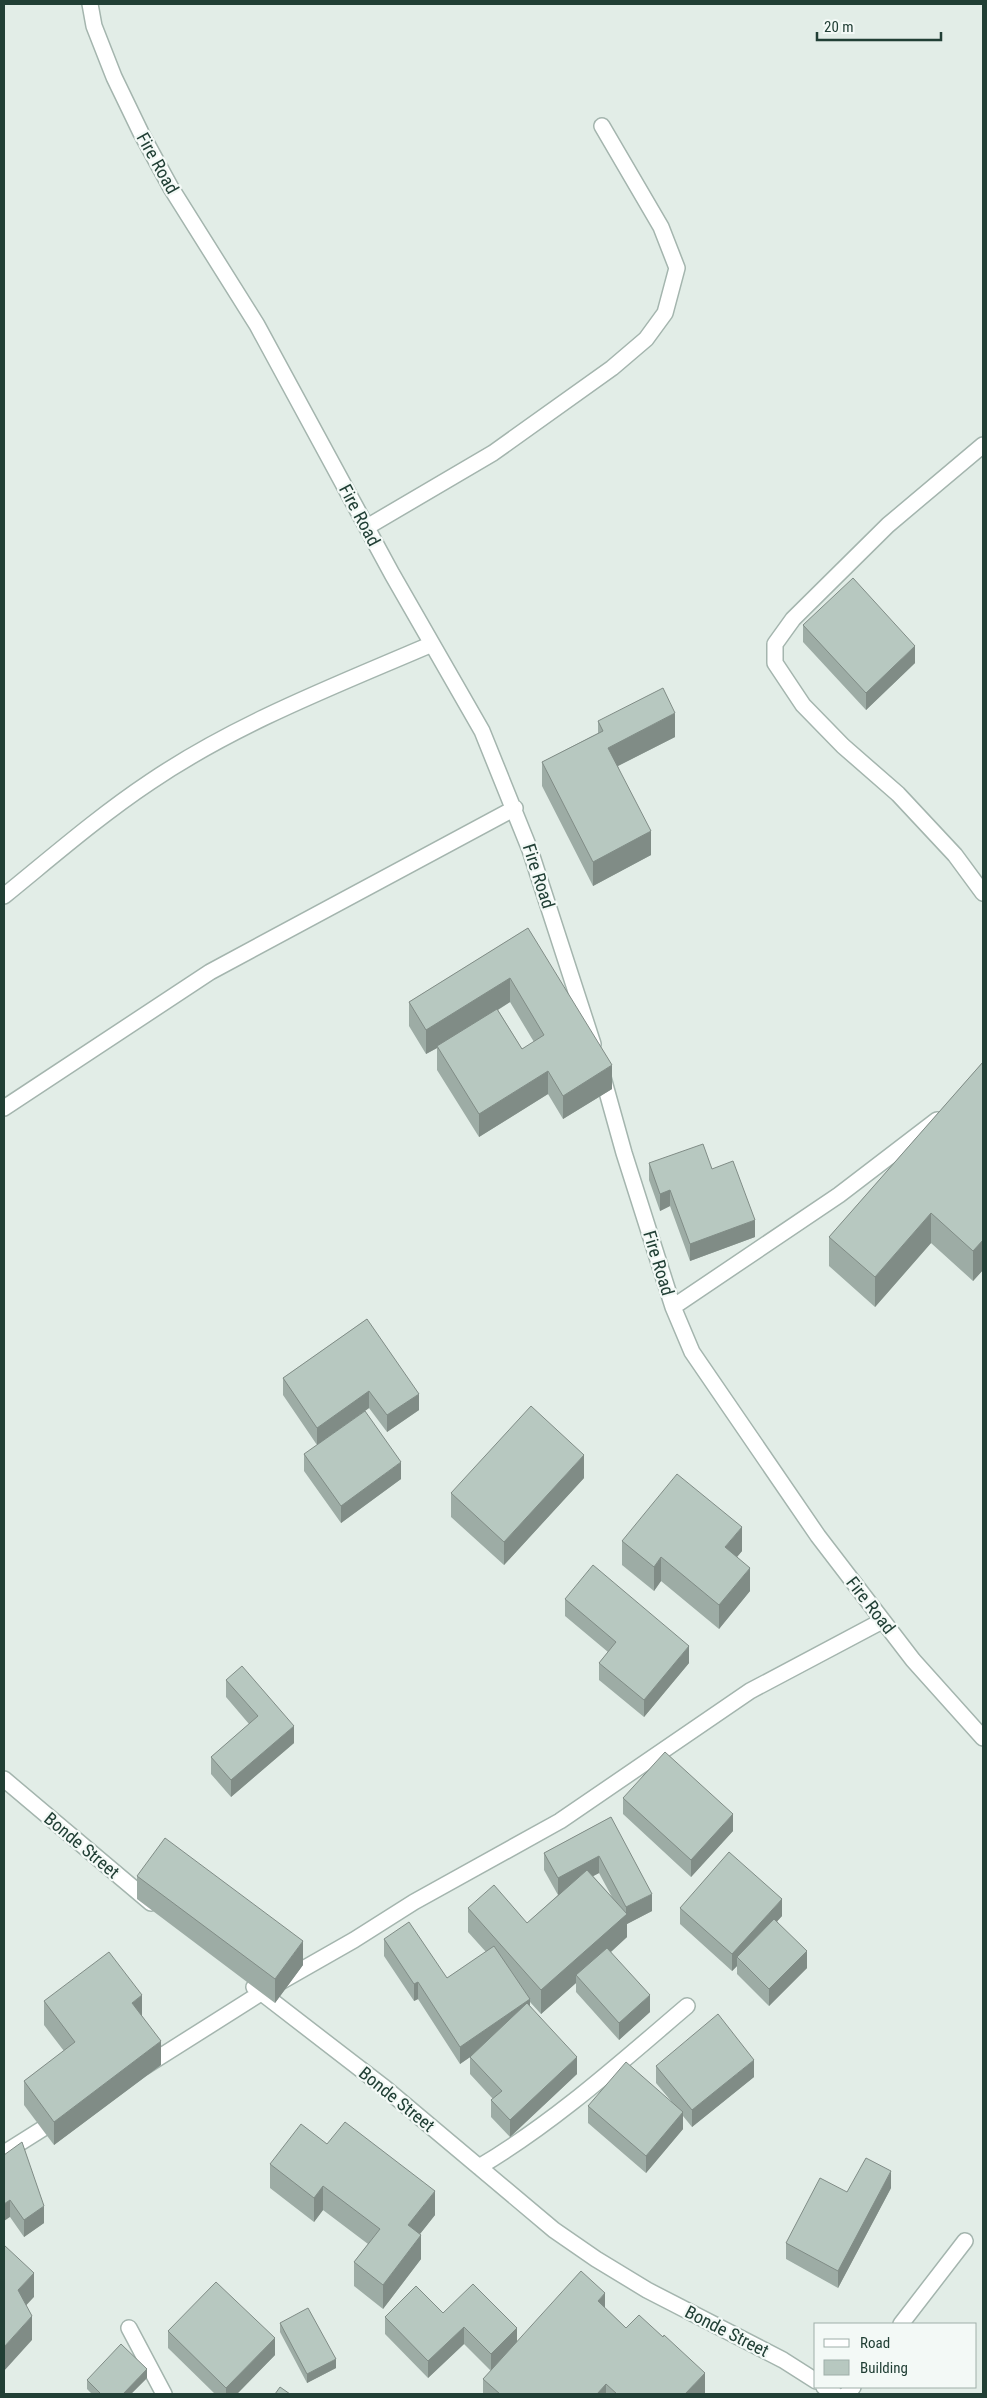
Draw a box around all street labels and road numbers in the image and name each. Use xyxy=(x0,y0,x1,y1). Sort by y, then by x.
street label: Fire Road xyxy=(133,129,183,197)
street label: Fire Road xyxy=(335,481,385,549)
street label: Fire Road xyxy=(519,841,559,911)
street label: Fire Road xyxy=(639,1228,679,1298)
street label: Fire Road xyxy=(842,1572,900,1638)
street label: Bonde Street xyxy=(40,1808,124,1882)
street label: Bonde Street xyxy=(355,2062,439,2136)
street label: Bonde Street xyxy=(682,2301,772,2361)

